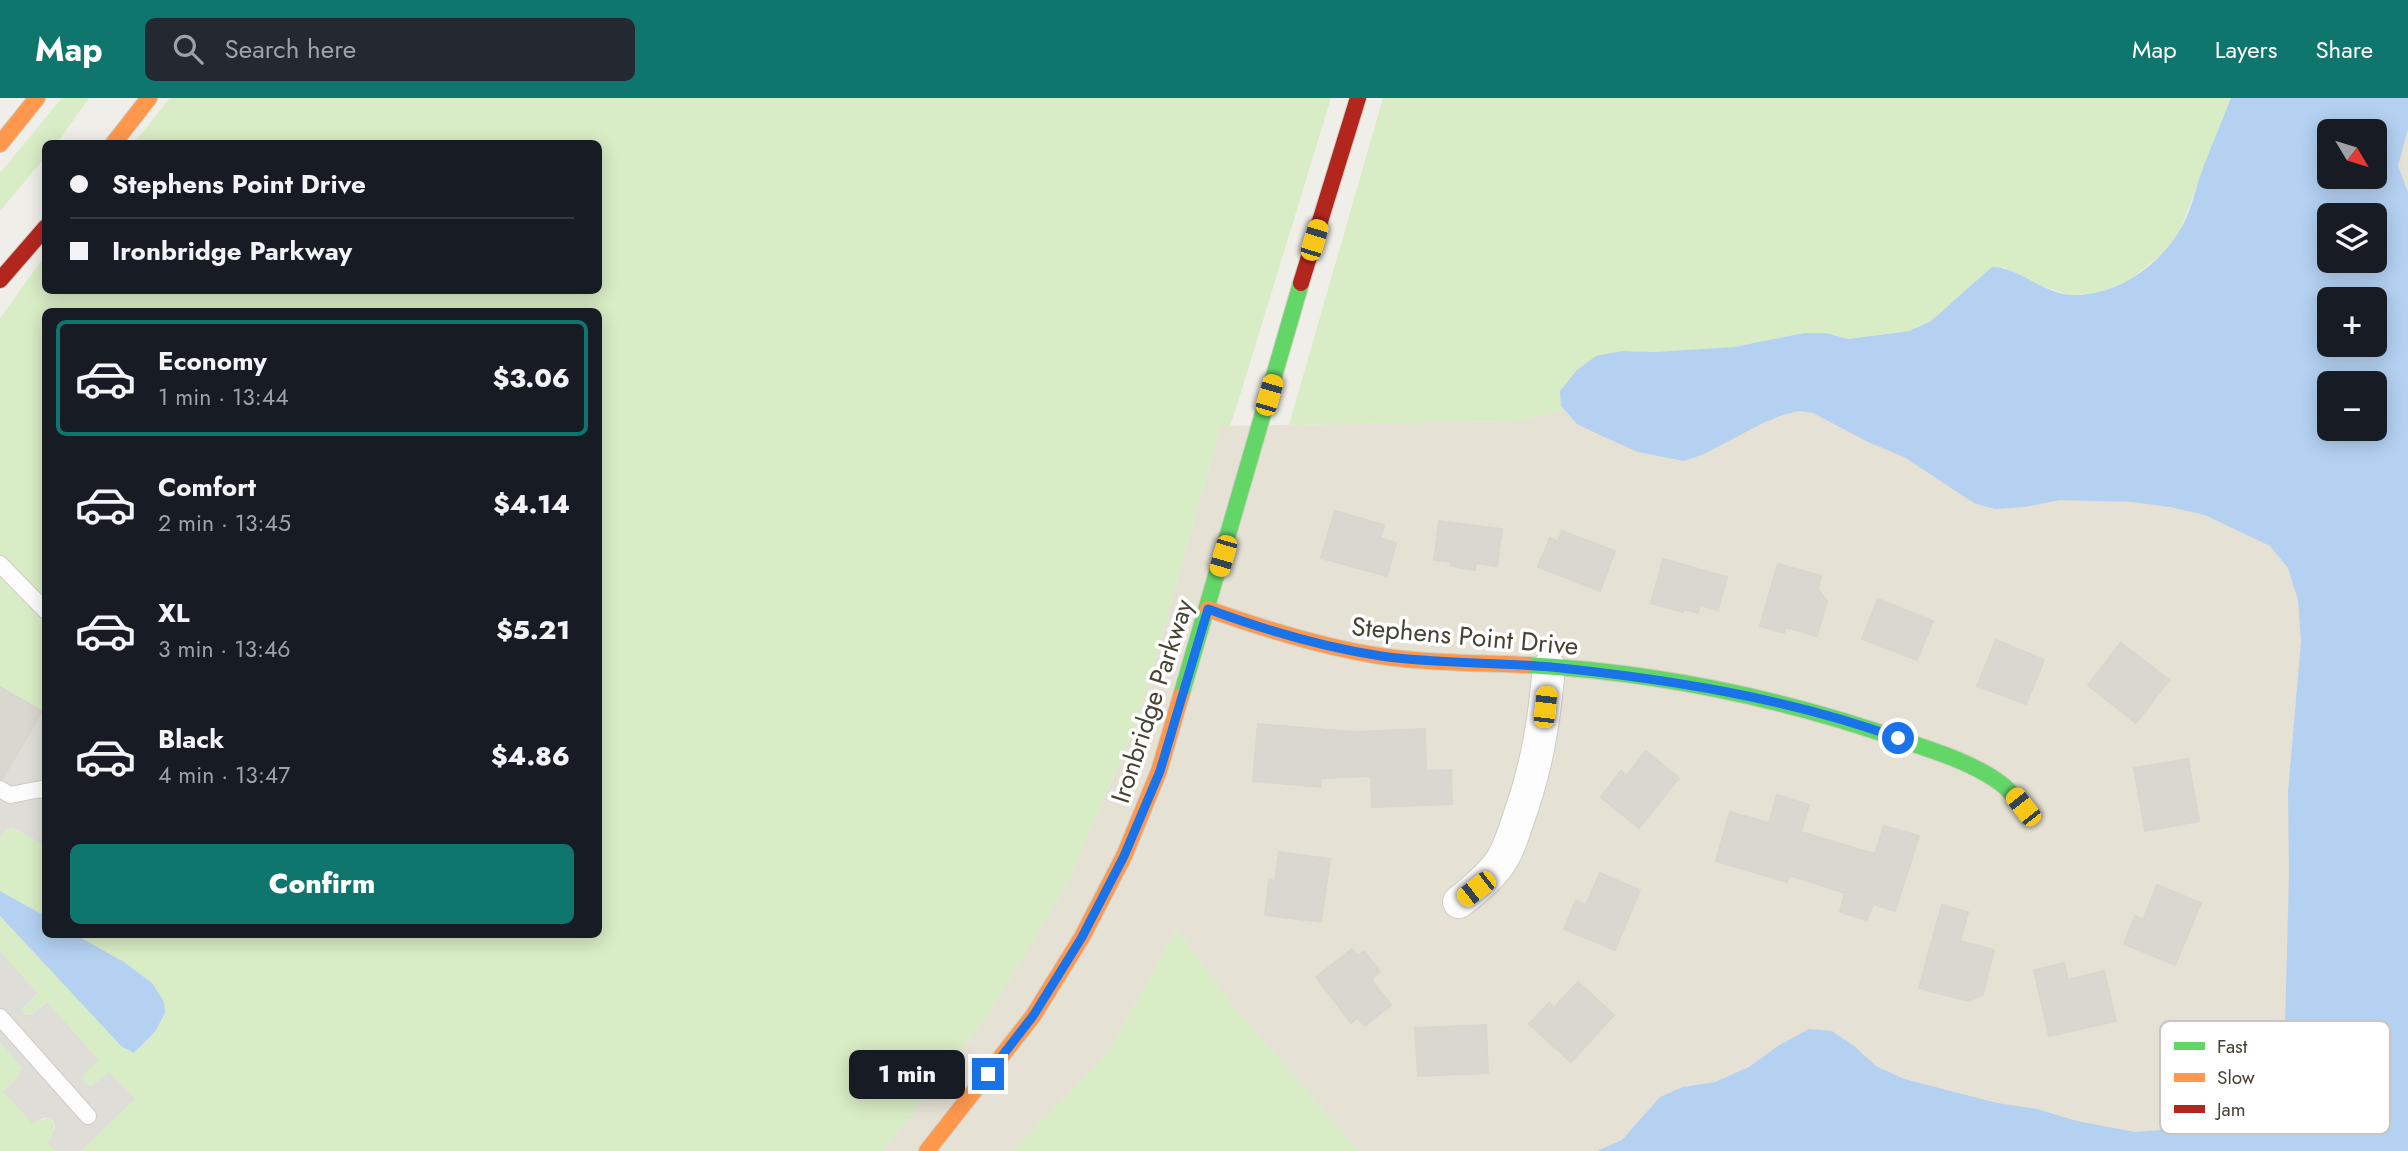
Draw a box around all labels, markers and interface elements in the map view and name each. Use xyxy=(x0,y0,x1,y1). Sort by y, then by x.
search box xyxy=(145,18,635,81)
text: Map xyxy=(35,26,103,73)
icon: search xyxy=(169,30,207,68)
text: Search here xyxy=(225,30,356,68)
text: Map xyxy=(2132,32,2177,67)
text: Layers xyxy=(2215,32,2277,67)
text: Share xyxy=(2315,32,2373,67)
north arrow xyxy=(2317,119,2387,189)
map controls xyxy=(2317,119,2387,441)
text: Stephens Point Drive xyxy=(112,165,366,203)
button: layers xyxy=(2317,203,2387,273)
car xyxy=(1298,217,1331,263)
text: Ironbridge Parkway xyxy=(112,232,352,270)
button: + xyxy=(2317,287,2387,357)
text: Economy xyxy=(158,342,267,380)
icon: car xyxy=(74,347,137,410)
text: $3.06 xyxy=(493,359,570,397)
button: − xyxy=(2317,371,2387,441)
car xyxy=(1254,372,1285,418)
text: 1 min · 13:44 xyxy=(158,380,289,414)
text: Comfort xyxy=(158,468,256,506)
icon: car xyxy=(74,473,137,536)
text: $4.14 xyxy=(493,485,570,523)
text: 2 min · 13:45 xyxy=(158,506,291,540)
car xyxy=(1208,533,1239,579)
text: XL xyxy=(158,594,190,632)
street label: Ironbridge Parkway xyxy=(1101,594,1203,808)
icon: car xyxy=(74,599,137,662)
street label: Stephens Point Drive xyxy=(1350,607,1580,665)
text: $5.21 xyxy=(496,611,570,649)
text: 3 min · 13:46 xyxy=(158,632,291,666)
car xyxy=(1533,685,1558,729)
text: Black xyxy=(158,720,224,758)
route start xyxy=(1882,722,1914,754)
icon: car xyxy=(74,725,137,788)
text: $4.86 xyxy=(491,737,570,775)
text: 4 min · 13:47 xyxy=(158,758,290,792)
car xyxy=(2002,784,2045,830)
button: Confirm xyxy=(70,844,574,924)
car xyxy=(1453,868,1500,910)
legend xyxy=(2160,1021,2390,1134)
text: Fast xyxy=(2217,1033,2248,1060)
callout: 1 min xyxy=(848,1049,964,1098)
text: 1 min xyxy=(878,1057,936,1091)
route end xyxy=(972,1058,1004,1090)
text: Slow xyxy=(2217,1064,2255,1091)
text: Jam xyxy=(2214,1096,2246,1123)

